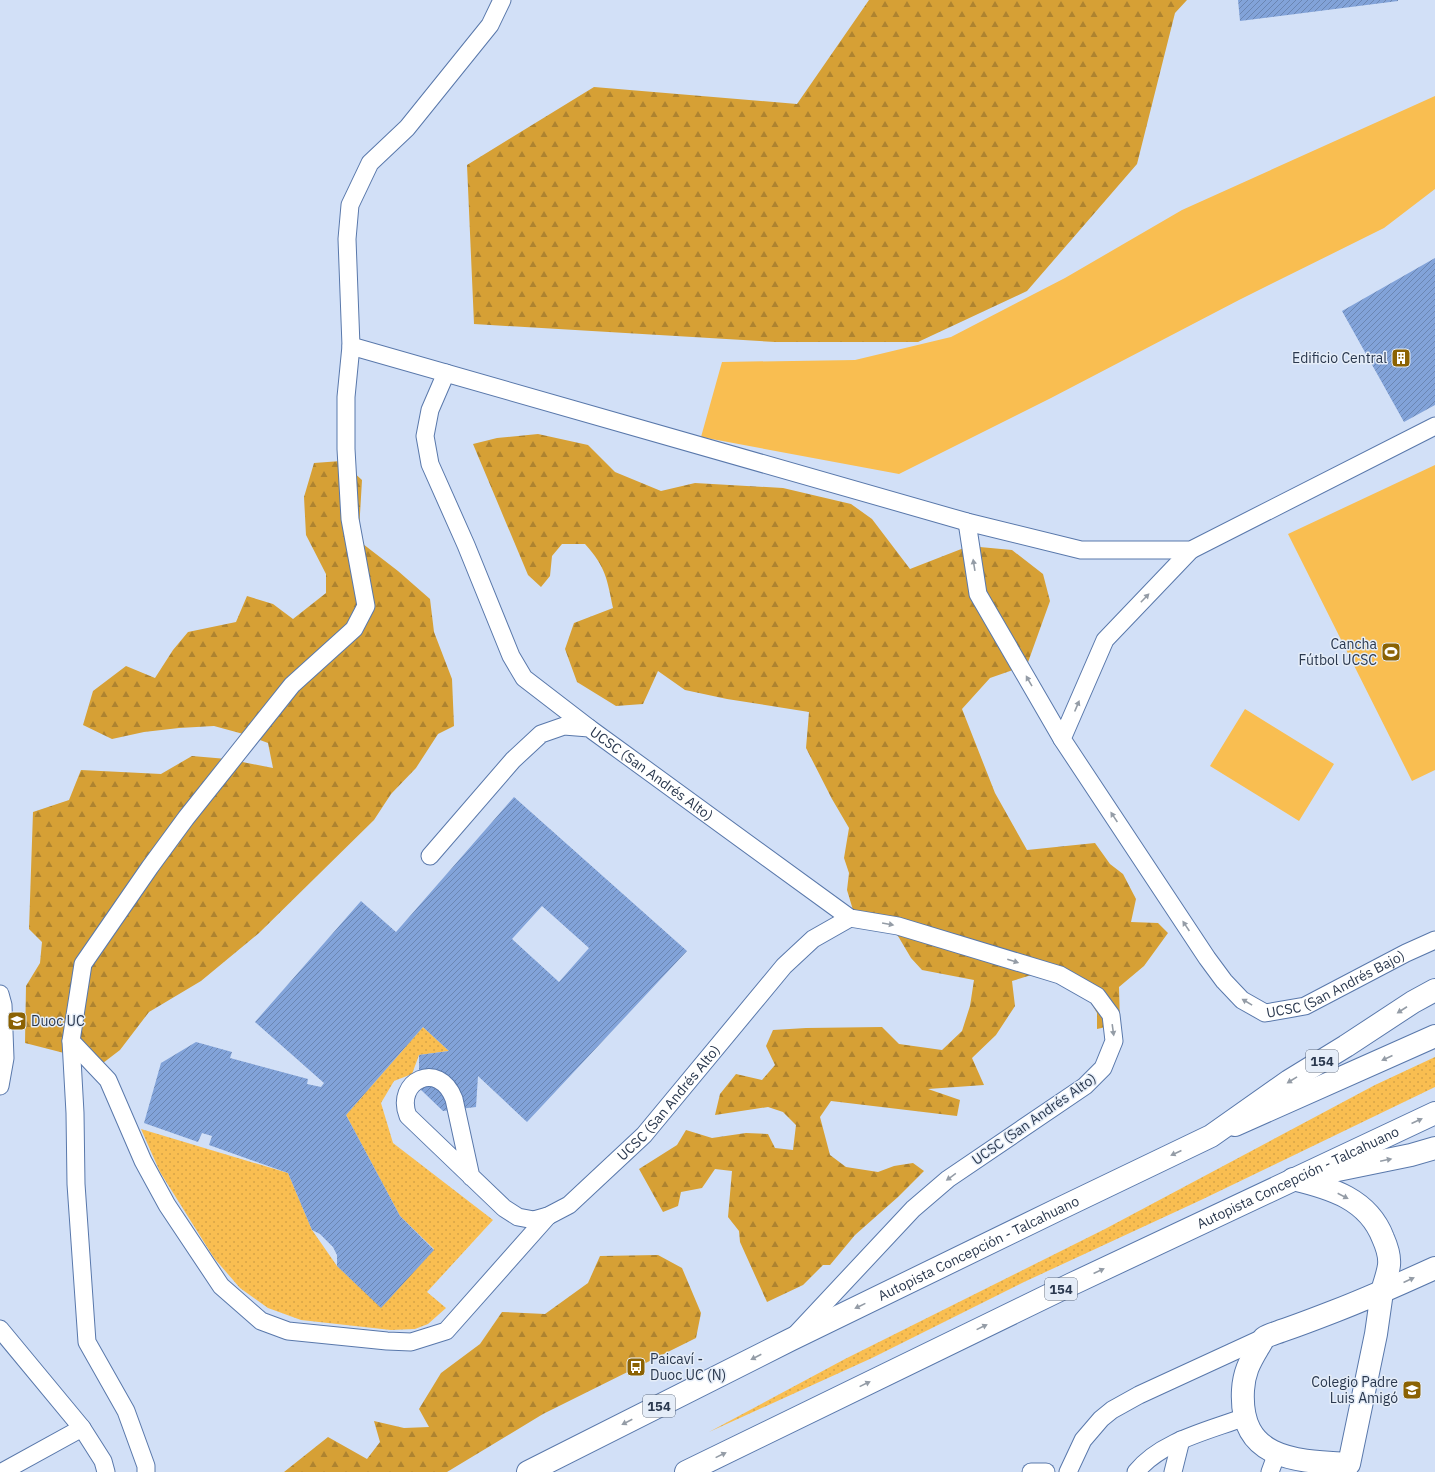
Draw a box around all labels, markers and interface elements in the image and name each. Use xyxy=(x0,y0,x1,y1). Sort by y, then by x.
building icon: Edificio Central xyxy=(1390,347,1412,369)
place label: Edificio Central xyxy=(1292,349,1387,367)
one-way arrow xyxy=(971,559,977,571)
one-way arrow xyxy=(1140,593,1150,603)
place label: Cancha Fútbol UCSC xyxy=(1299,635,1378,669)
sports icon: Cancha Fútbol UCSC xyxy=(1380,641,1402,663)
one-way arrow xyxy=(1025,675,1032,687)
one-way arrow xyxy=(1074,699,1080,711)
street label: UCSC (San Andrés Alto) xyxy=(586,723,717,824)
one-way arrow xyxy=(1110,812,1118,822)
one-way arrow xyxy=(1182,920,1190,931)
one-way arrow xyxy=(882,921,894,927)
street label: UCSC (San Andrés Bajo) xyxy=(1265,946,1408,1022)
one-way arrow xyxy=(1007,958,1019,964)
one-way arrow xyxy=(1241,999,1253,1006)
one-way arrow xyxy=(1396,1006,1407,1014)
school or university icon: Duoc UC xyxy=(6,1010,28,1032)
place label: Duoc UC xyxy=(31,1012,85,1030)
one-way arrow xyxy=(1110,1024,1116,1036)
street label: UCSC (San Andrés Alto) xyxy=(613,1041,724,1164)
road number: 154 xyxy=(1306,1050,1338,1072)
one-way arrow xyxy=(1381,1055,1392,1061)
street label: UCSC (San Andrés Alto) xyxy=(968,1069,1100,1169)
one-way arrow xyxy=(1286,1076,1298,1083)
one-way arrow xyxy=(1411,1118,1423,1124)
street label: Autopista Concepción - Talcahuano xyxy=(1194,1122,1402,1233)
one-way arrow xyxy=(1171,1150,1182,1156)
one-way arrow xyxy=(1380,1157,1392,1163)
one-way arrow xyxy=(946,1173,957,1181)
street label: Autopista Concepción - Talcahuano xyxy=(875,1192,1082,1305)
one-way arrow xyxy=(1338,1193,1349,1199)
one-way arrow xyxy=(1093,1268,1105,1274)
one-way arrow xyxy=(1403,1277,1414,1283)
road number: 154 xyxy=(1045,1278,1077,1300)
one-way arrow xyxy=(855,1302,866,1309)
one-way arrow xyxy=(976,1324,988,1331)
place label: Paicaví - Duoc UC (N) xyxy=(650,1350,726,1384)
one-way arrow xyxy=(750,1354,761,1360)
bus stop icon: Paicaví - Duoc UC (N) xyxy=(625,1356,647,1378)
place label: Colegio Padre Luis Amigó xyxy=(1311,1373,1398,1407)
school or university icon: Colegio Padre Luis Amigó xyxy=(1401,1379,1423,1401)
one-way arrow xyxy=(859,1381,871,1387)
road number: 154 xyxy=(643,1395,675,1417)
one-way arrow xyxy=(621,1419,633,1425)
one-way arrow xyxy=(715,1452,727,1458)

